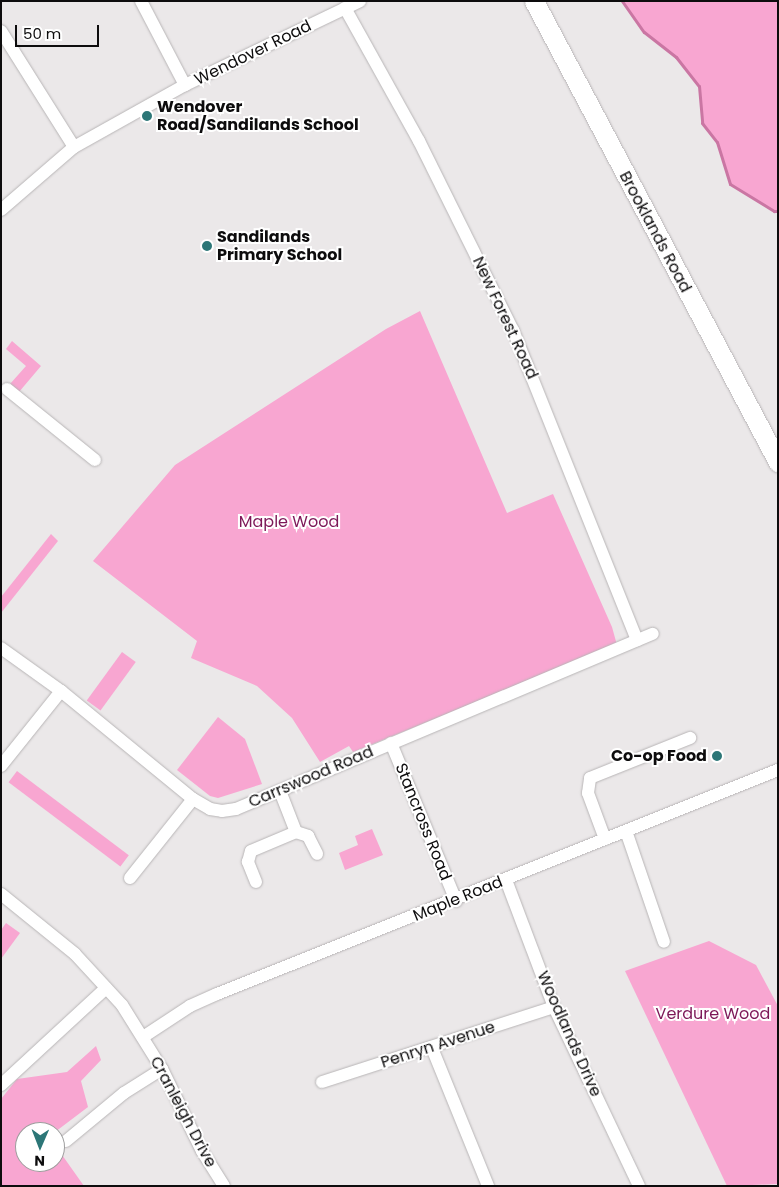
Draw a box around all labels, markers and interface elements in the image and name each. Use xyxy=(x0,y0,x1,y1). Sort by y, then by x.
scale bar xyxy=(18,15,101,47)
street label: Wendover Road xyxy=(191,16,315,90)
text: 50 m xyxy=(23,23,61,44)
place label: Wendover Road/Sandilands School xyxy=(157,97,359,135)
marker: Wendover Road/Sandilands School xyxy=(141,110,153,122)
street label: Brooklands Road xyxy=(615,168,695,296)
place label: Sandilands Primary School xyxy=(217,227,342,265)
marker: Sandilands Primary School xyxy=(201,240,213,252)
street label: New Forest Road xyxy=(468,254,542,382)
park label: Maple Wood xyxy=(239,512,339,532)
street label: Carrswood Road xyxy=(246,742,376,812)
place label: Co-op Food xyxy=(611,746,707,766)
marker: Co-op Food xyxy=(711,750,723,762)
street label: Stancross Road xyxy=(391,761,455,883)
street label: Maple Road xyxy=(410,872,506,926)
street label: Woodlands Drive xyxy=(533,968,605,1100)
park label: Verdure Wood xyxy=(656,1004,770,1024)
street label: Penryn Avenue xyxy=(378,1017,498,1073)
street label: Cranleigh Drive xyxy=(146,1053,220,1171)
north arrow xyxy=(15,1122,65,1172)
text: N xyxy=(34,1151,45,1171)

